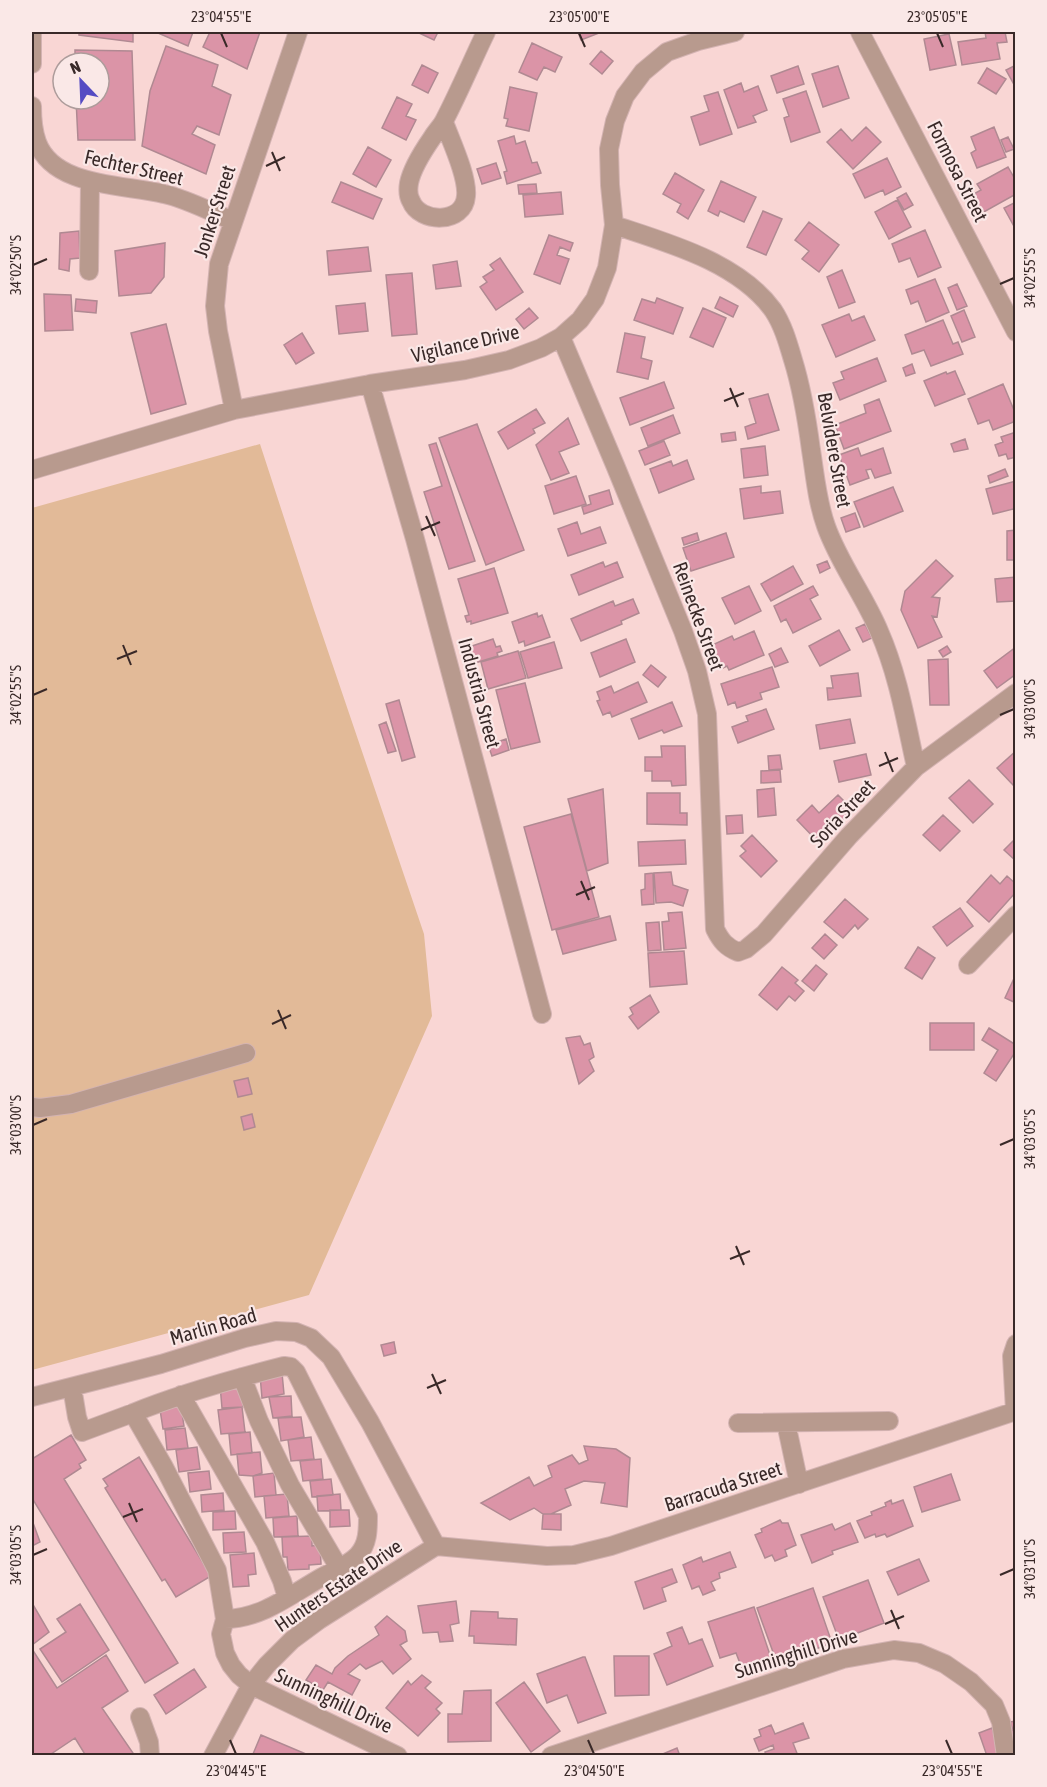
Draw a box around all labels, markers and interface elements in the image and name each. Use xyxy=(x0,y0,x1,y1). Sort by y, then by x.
text: 23°04'55"E xyxy=(191,8,252,25)
text: 23°05'00"E xyxy=(549,8,610,25)
text: 23°05'05"E xyxy=(907,8,968,25)
north arrow xyxy=(51,51,111,111)
text: N xyxy=(67,57,83,77)
street label: Formosa Street xyxy=(923,117,993,225)
street label: Fechter Street xyxy=(82,144,186,190)
street label: Jonker Street xyxy=(188,162,240,260)
text: 34°02'50"S xyxy=(7,235,24,295)
text: 34°02'55"S xyxy=(1021,248,1038,308)
street label: Vigilance Drive xyxy=(409,319,521,367)
street label: Belvidere Street xyxy=(814,391,856,510)
street label: Reinecke Street xyxy=(669,559,729,674)
street label: Industria Street xyxy=(454,635,506,751)
text: 34°02'55"S xyxy=(7,665,24,725)
text: 34°03'00"S xyxy=(1021,679,1038,739)
street label: Soria Street xyxy=(805,774,879,852)
text: 34°03'00"S xyxy=(7,1095,24,1155)
text: 34°03'05"S xyxy=(1021,1109,1038,1169)
street label: Marlin Road xyxy=(167,1303,259,1349)
street label: Barracuda Street xyxy=(661,1456,785,1516)
text: 34°03'05"S xyxy=(7,1525,24,1585)
street label: Hunters Estate Drive xyxy=(270,1534,406,1636)
text: 34°03'10"S xyxy=(1021,1539,1038,1599)
street label: Sunninghill Drive xyxy=(732,1623,860,1683)
street label: Sunninghill Drive xyxy=(272,1663,396,1737)
text: 23°04'45"E xyxy=(206,1762,267,1779)
text: 23°04'50"E xyxy=(564,1762,625,1779)
text: 23°04'55"E xyxy=(922,1762,983,1779)

